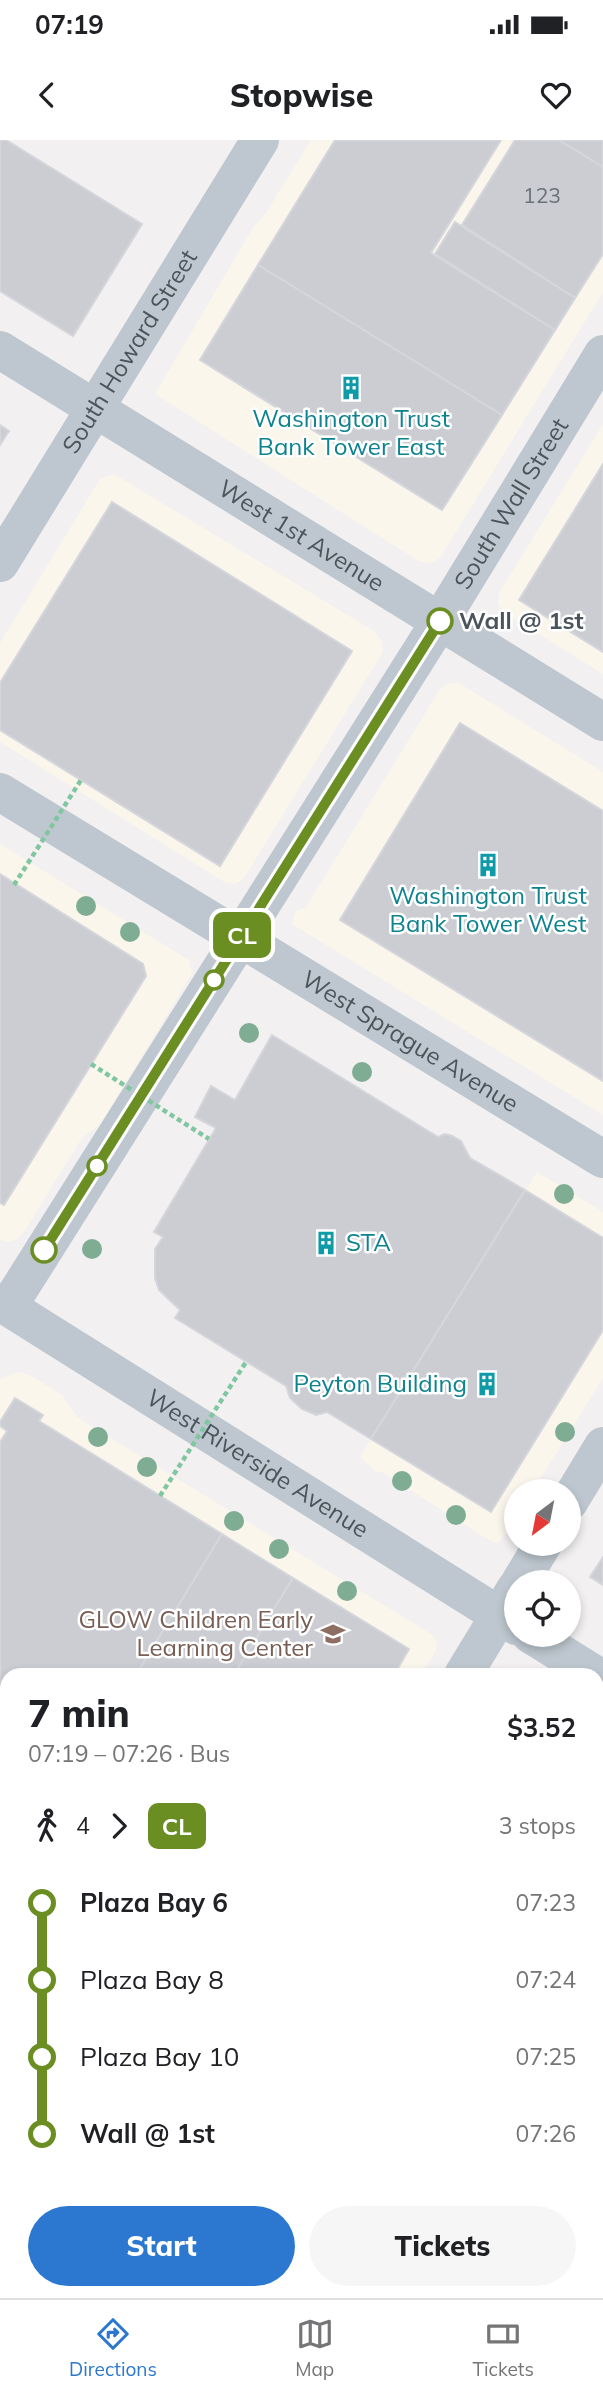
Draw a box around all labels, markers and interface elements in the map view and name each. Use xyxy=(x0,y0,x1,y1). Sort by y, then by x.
text: 07:19 xyxy=(35,8,104,41)
text: Stopwise xyxy=(230,75,373,115)
icon: back xyxy=(28,76,66,114)
icon: heart xyxy=(537,76,575,114)
house number: 123 xyxy=(523,182,561,208)
street label: South Howard Street xyxy=(55,244,203,459)
building icon: Washington Trust Bank Tower East xyxy=(337,374,365,402)
place label: Washington Trust Bank Tower East xyxy=(252,403,450,461)
street label: South Wall Street xyxy=(447,412,574,594)
street label: West 1st Avenue xyxy=(213,473,390,597)
place label: Wall @ 1st xyxy=(459,605,584,635)
marker: Wall @ 1st xyxy=(427,608,453,634)
building icon: Washington Trust Bank Tower West xyxy=(474,851,502,879)
place label: Washington Trust Bank Tower West xyxy=(389,880,587,938)
line badge: CL xyxy=(210,912,274,958)
text: CL xyxy=(227,920,257,950)
street label: West Sprague Avenue xyxy=(297,963,524,1118)
unlabelled marker xyxy=(204,970,224,990)
unlabelled marker xyxy=(87,1156,107,1176)
place label: STA xyxy=(346,1227,391,1257)
building icon: STA xyxy=(312,1229,340,1257)
unlabelled marker xyxy=(31,1237,57,1263)
place label: Peyton Building xyxy=(294,1368,467,1398)
building icon: Peyton Building xyxy=(473,1370,501,1398)
street label: West Riverside Avenue xyxy=(141,1382,375,1544)
north arrow xyxy=(504,1479,581,1556)
map controls xyxy=(504,1479,581,1647)
button: locate xyxy=(504,1570,581,1647)
place label: GLOW Children Early Learning Center xyxy=(78,1604,313,1662)
school or university icon: GLOW Children Early Learning Center xyxy=(319,1620,347,1648)
text: 7 min xyxy=(28,1689,130,1737)
text: $3.52 xyxy=(507,1711,576,1744)
text: 07:19 – 07:26 · Bus xyxy=(28,1739,230,1768)
icon: walk xyxy=(28,1807,66,1845)
icon: forward xyxy=(100,1807,138,1845)
text: 4 xyxy=(76,1811,90,1840)
text: CL xyxy=(162,1811,192,1841)
text: 3 stops xyxy=(499,1811,576,1840)
text: Plaza Bay 6 xyxy=(80,1886,228,1919)
text: 07:23 xyxy=(516,1888,576,1917)
text: Plaza Bay 8 xyxy=(80,1963,224,1996)
text: 07:24 xyxy=(516,1965,576,1994)
text: Plaza Bay 10 xyxy=(80,2040,239,2073)
text: 07:25 xyxy=(516,2042,576,2071)
text: Wall @ 1st xyxy=(80,2117,215,2150)
text: 07:26 xyxy=(516,2119,576,2148)
button: Start xyxy=(28,2206,295,2286)
button: Tickets xyxy=(309,2206,576,2286)
tab: Directions xyxy=(69,2315,157,2381)
tab: Map xyxy=(295,2315,334,2381)
tab: Tickets xyxy=(473,2315,534,2381)

